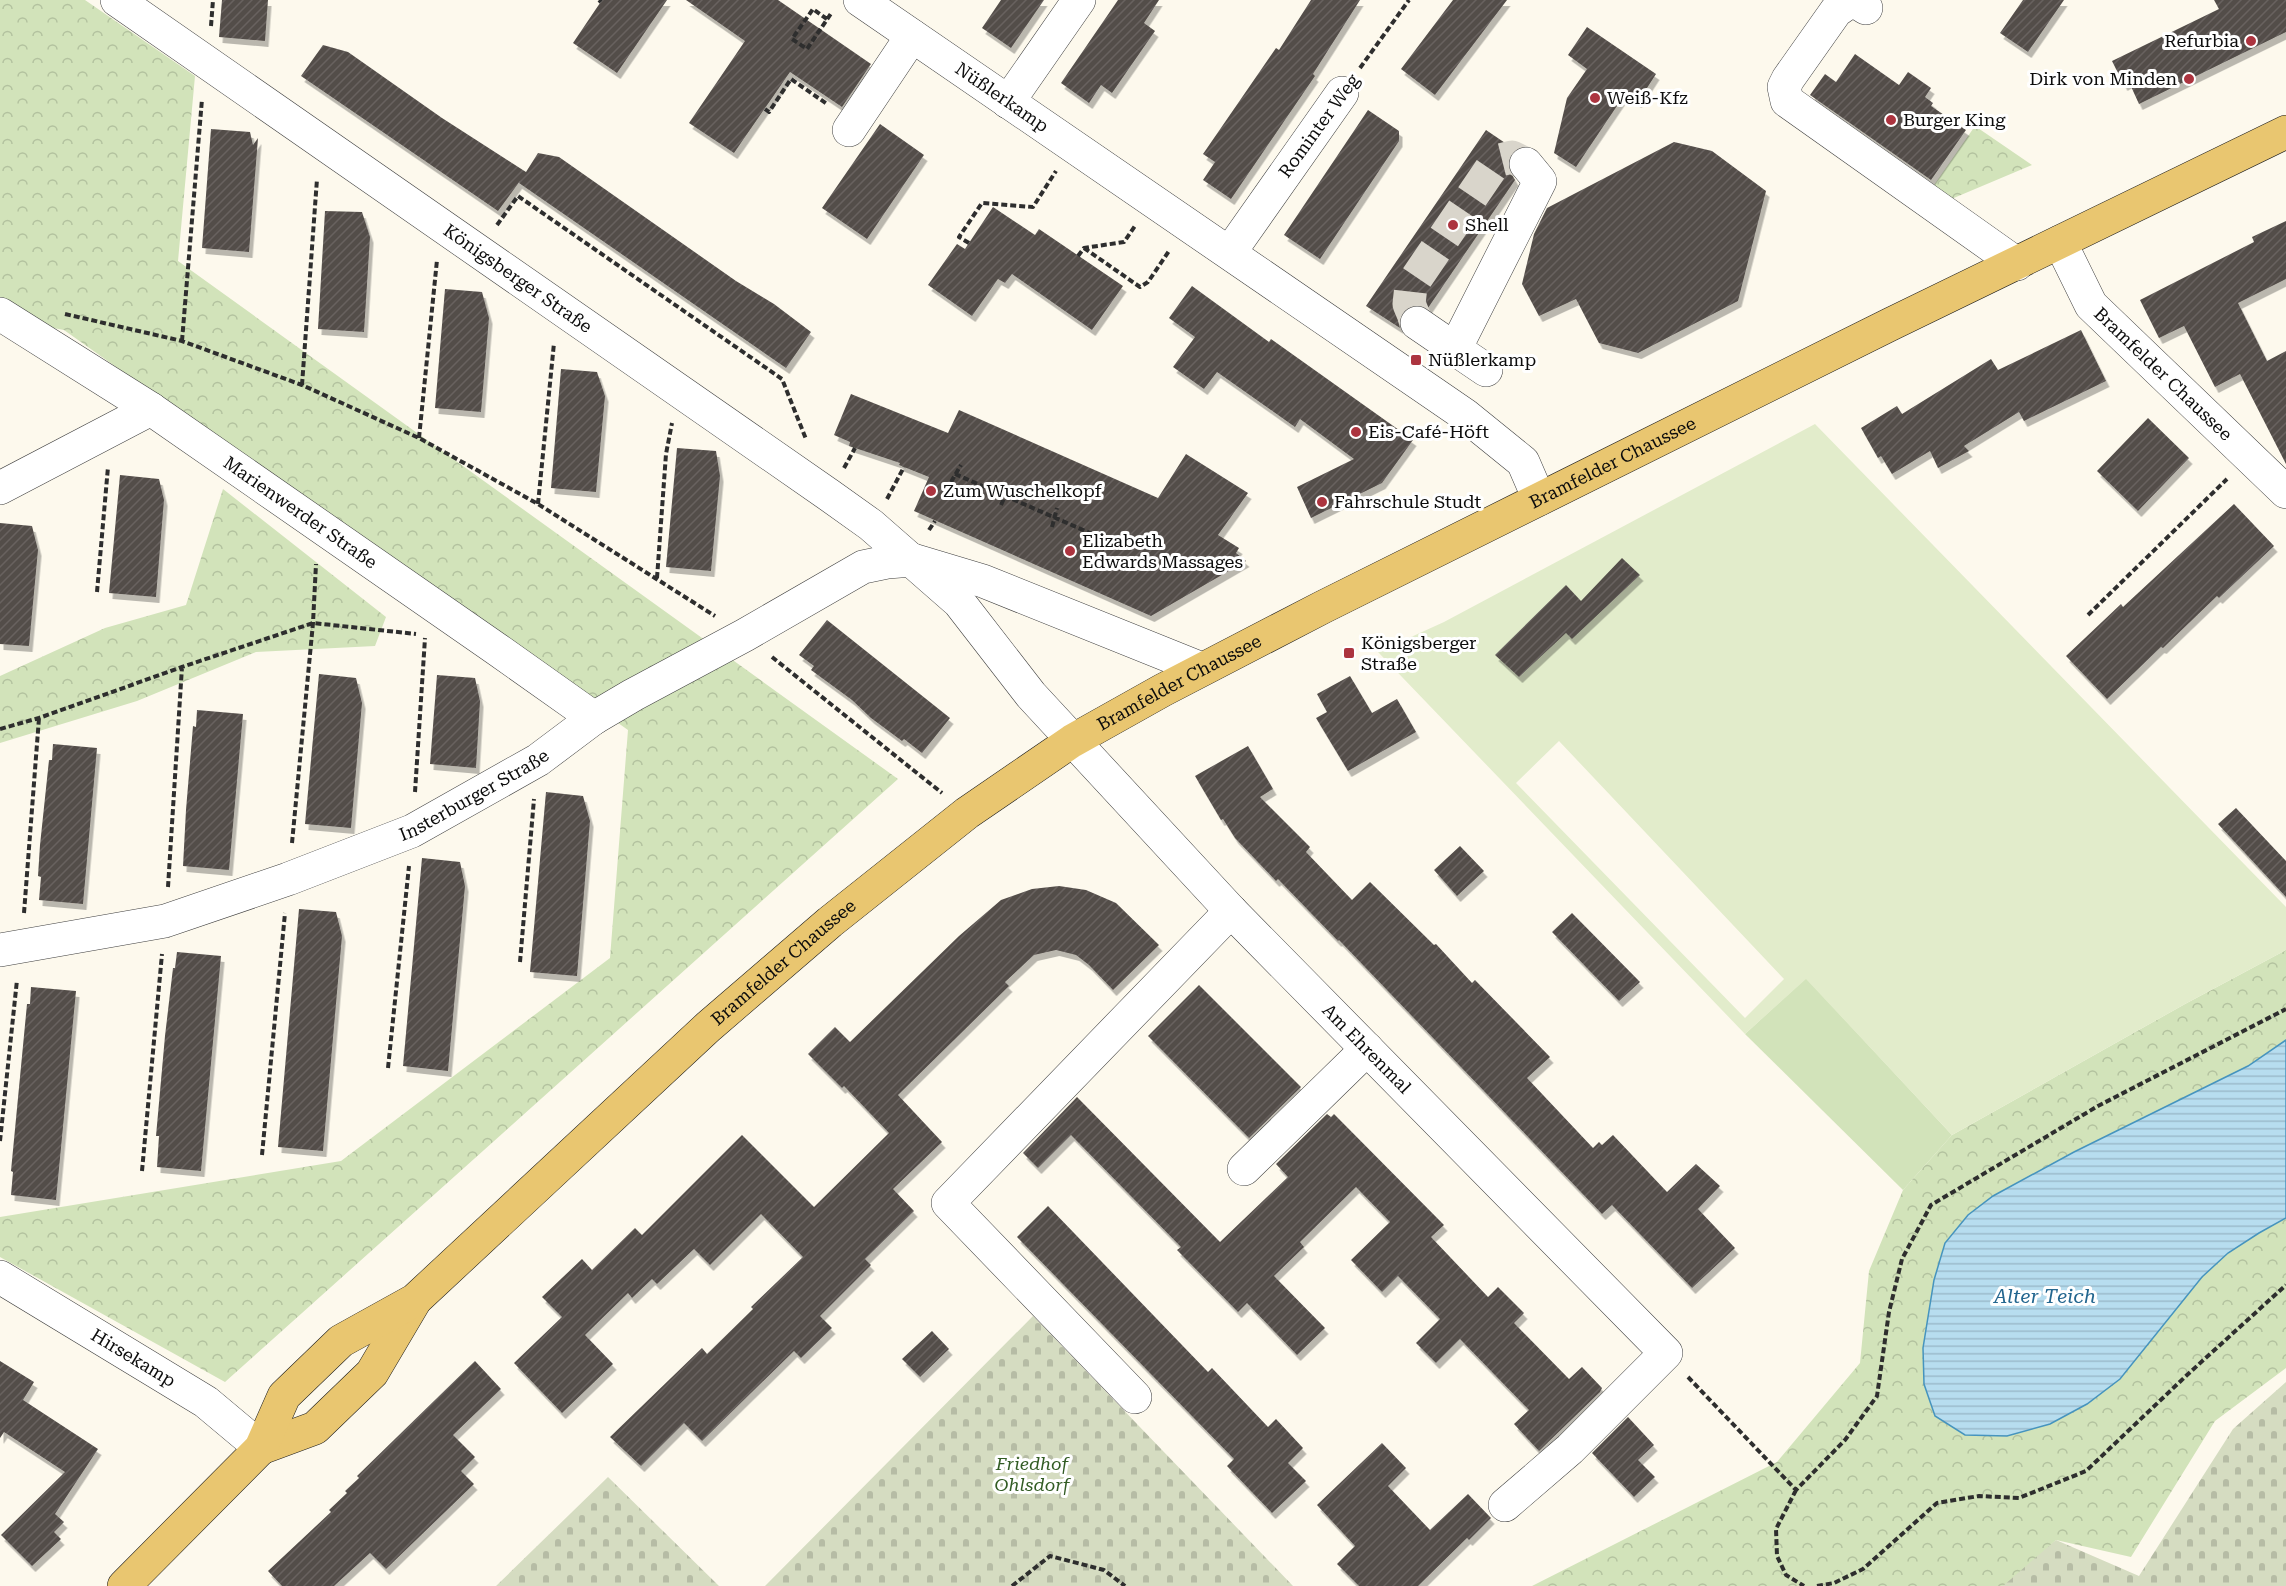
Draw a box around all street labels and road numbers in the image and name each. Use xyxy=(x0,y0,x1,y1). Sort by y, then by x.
street label: Nüßlerkamp xyxy=(952,58,1053,136)
street label: Rominter Weg xyxy=(1274,69,1364,182)
street label: Königsberger Straße xyxy=(440,219,596,337)
street label: Bramfelder Chaussee xyxy=(2090,303,2237,445)
street label: Bramfelder Chaussee xyxy=(1526,412,1699,513)
street label: Marienwerder Straße xyxy=(220,452,381,573)
street label: Bramfelder Chaussee xyxy=(1093,630,1265,735)
street label: Insterburger Straße xyxy=(396,744,553,845)
street label: Bramfelder Chaussee xyxy=(707,895,860,1030)
street label: Am Ehrenmal xyxy=(1318,999,1416,1098)
street label: Hirsekamp xyxy=(88,1324,180,1391)

